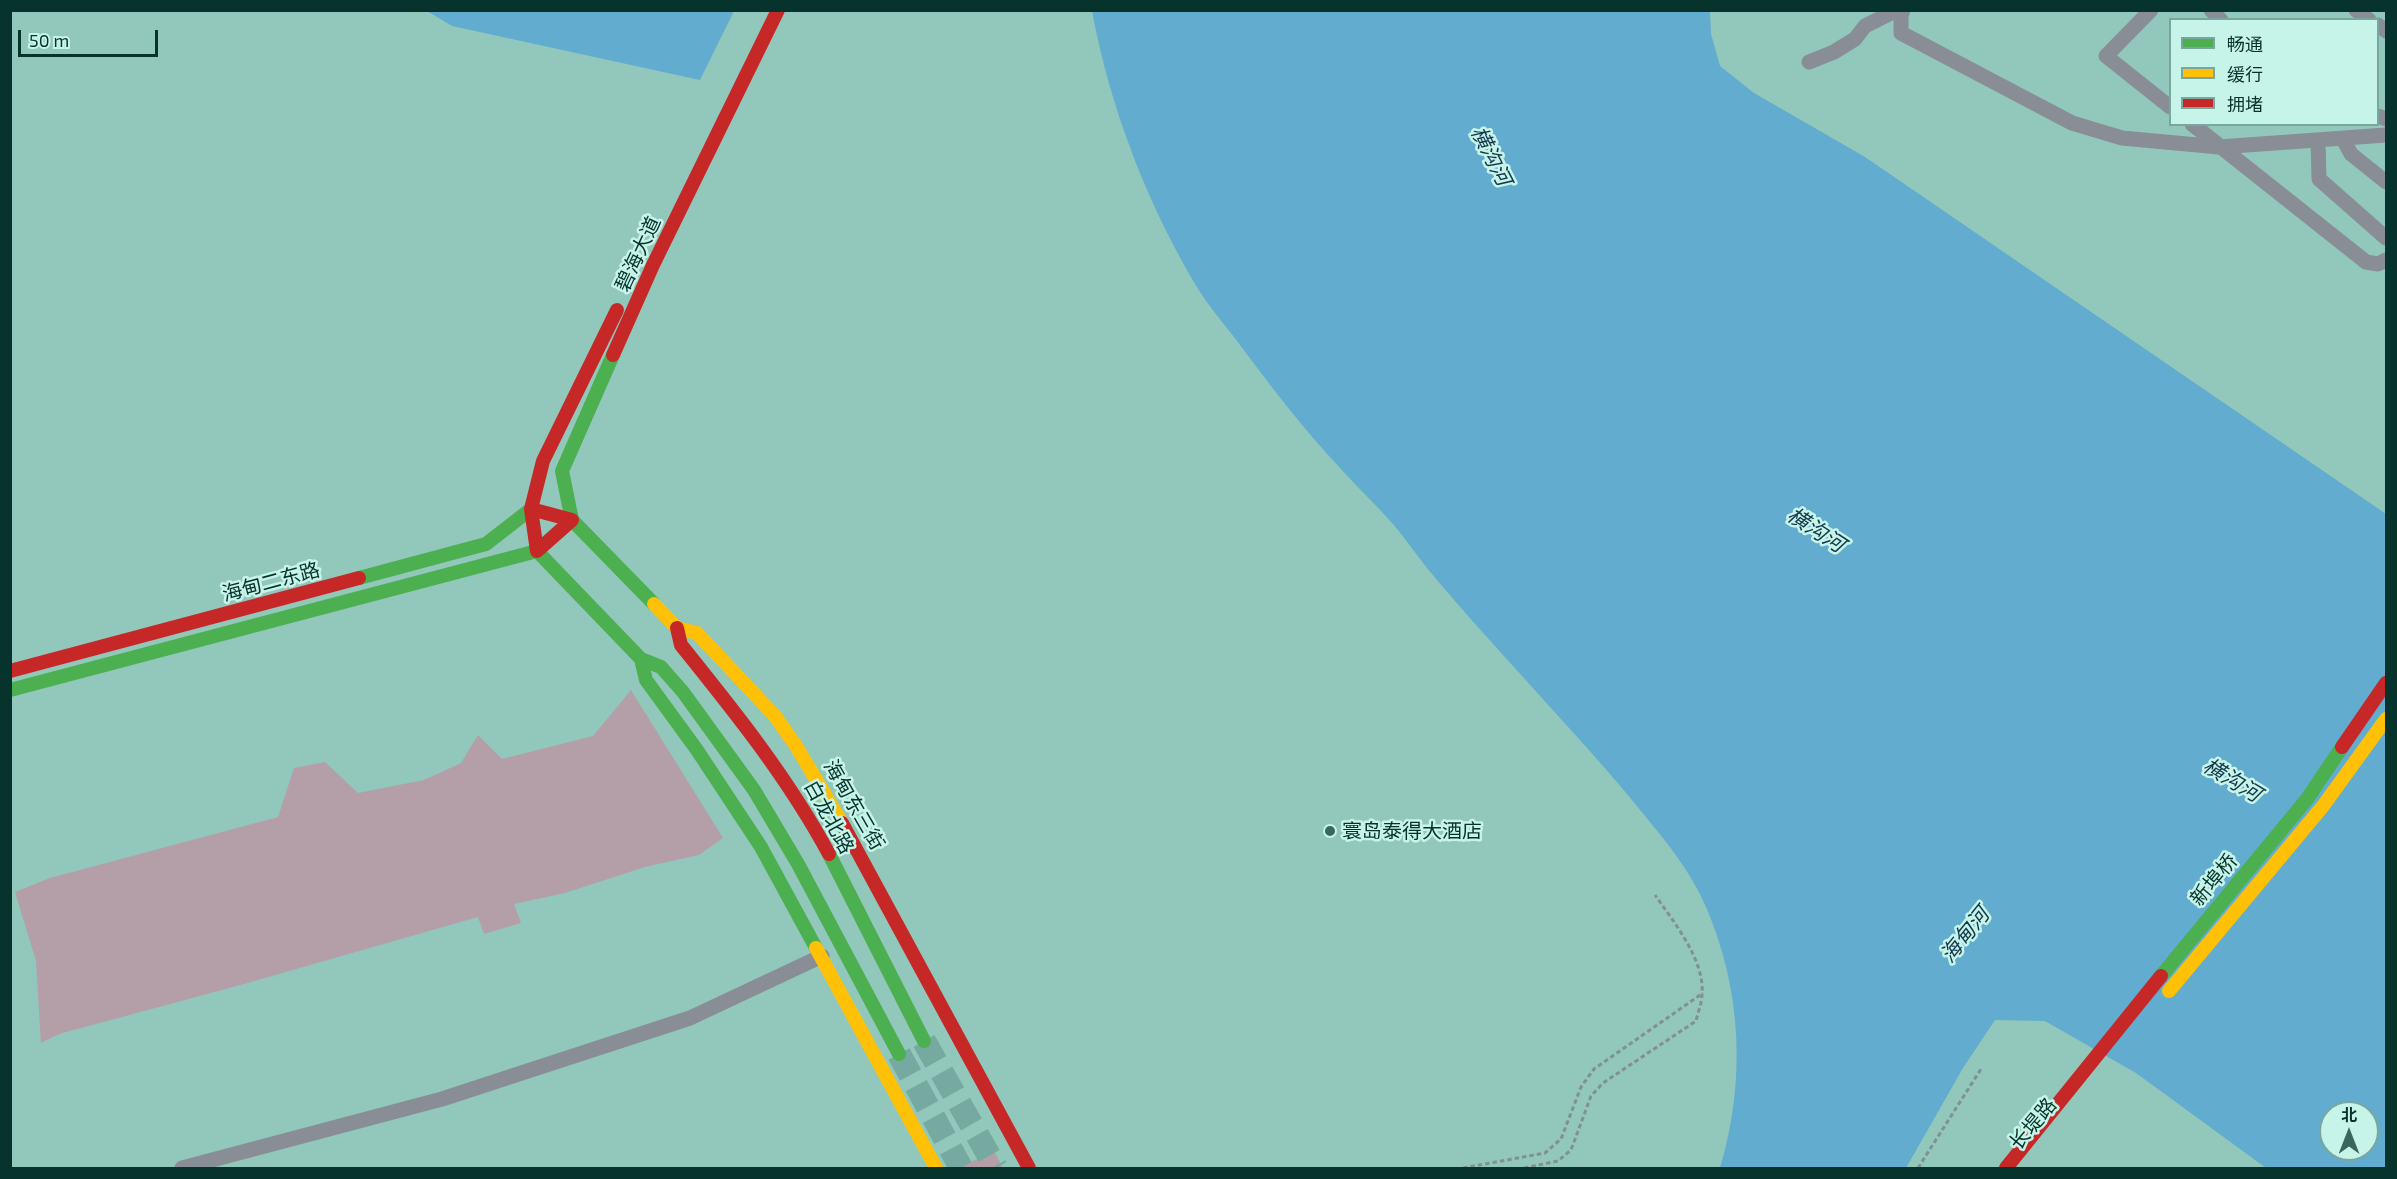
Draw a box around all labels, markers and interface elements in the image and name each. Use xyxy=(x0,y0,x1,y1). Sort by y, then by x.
scale bar xyxy=(21,18,160,56)
legend xyxy=(2169,18,2379,126)
text: 50 m xyxy=(29,29,69,51)
text: 畅通 xyxy=(2227,33,2263,55)
text: 缓行 xyxy=(2227,63,2263,85)
text: 拥堵 xyxy=(2227,93,2263,115)
water label: 横沟河 xyxy=(1465,122,1517,190)
street label: 碧海大道 xyxy=(610,213,666,295)
water label: 横沟河 xyxy=(1783,502,1849,558)
street label: 海甸二东路 xyxy=(220,557,322,607)
water label: 横沟河 xyxy=(2199,753,2265,807)
street label: 海甸东三街 xyxy=(819,756,889,854)
street label: 白龙北路 xyxy=(799,776,859,858)
place label: 寰岛泰得大酒店 xyxy=(1342,819,1482,843)
marker: 寰岛泰得大酒店 xyxy=(1323,824,1337,838)
street label: 新埠桥 xyxy=(2186,849,2242,911)
water label: 海甸河 xyxy=(1935,903,1995,967)
street label: 长堤路 xyxy=(2005,1093,2061,1155)
north arrow xyxy=(2319,1101,2379,1161)
text: 北 xyxy=(2341,1105,2357,1124)

